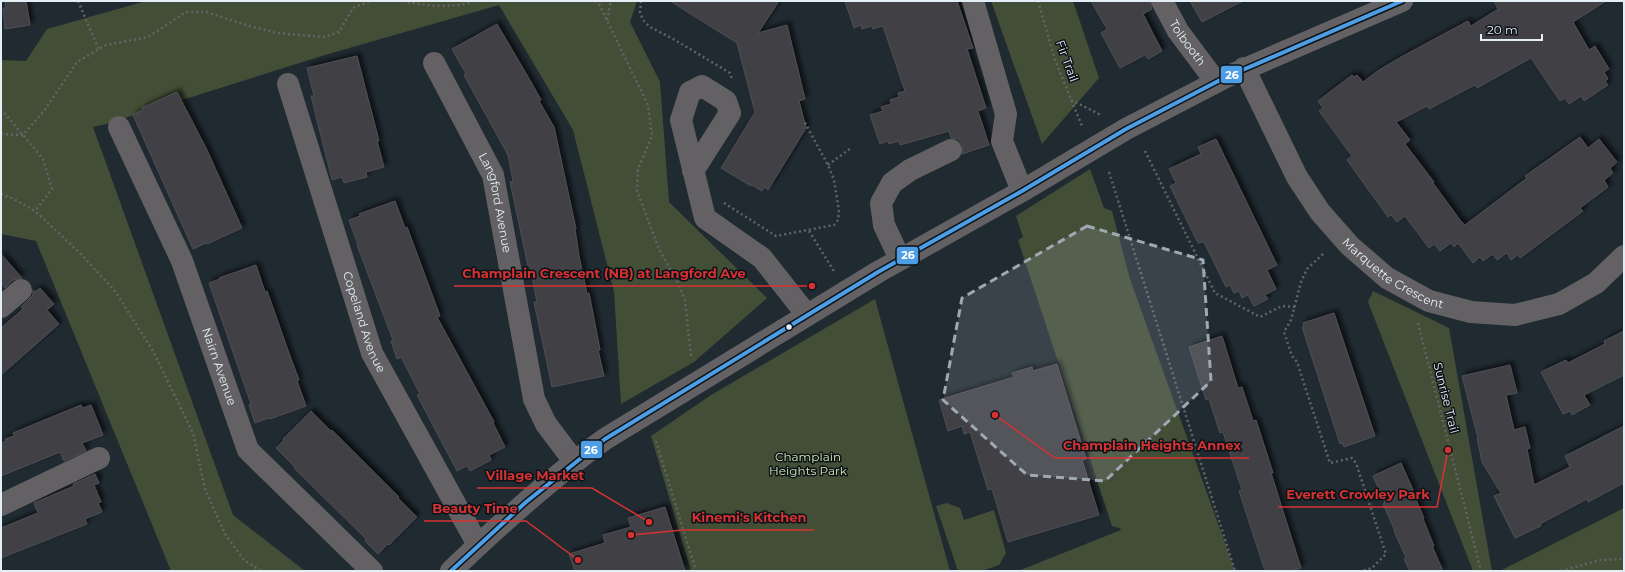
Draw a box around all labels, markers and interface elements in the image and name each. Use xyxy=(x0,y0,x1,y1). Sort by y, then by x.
scale bar xyxy=(1481,16,1542,42)
street label: Tolbooth xyxy=(1166,17,1209,69)
text: 20 m xyxy=(1487,22,1518,37)
street label: Fir Trail xyxy=(1053,38,1082,84)
line badge: 26 xyxy=(1220,65,1243,84)
text: 26 xyxy=(1225,68,1239,82)
street label: Langford Avenue xyxy=(476,150,515,254)
street label: Marquette Crescent xyxy=(1339,235,1445,312)
line badge: 26 xyxy=(896,246,919,265)
text: 26 xyxy=(901,248,915,262)
callout: Champlain Crescent (NB) at Langford Ave xyxy=(454,261,754,286)
text: Champlain Crescent (NB) at Langford Ave xyxy=(462,265,746,281)
street label: Copeland Avenue xyxy=(340,270,389,375)
unlabelled marker xyxy=(784,322,794,332)
street label: Nairn Avenue xyxy=(199,326,240,407)
street label: Sunrise Trail xyxy=(1430,361,1463,435)
callout: Champlain Heights Annex xyxy=(1055,433,1249,458)
text: Champlain Heights Annex xyxy=(1063,437,1241,453)
line badge: 26 xyxy=(580,440,603,459)
text: 26 xyxy=(584,443,598,457)
park label: Champlain Heights Park xyxy=(769,449,848,478)
callout: Village Market xyxy=(477,463,592,488)
text: Village Market xyxy=(485,467,585,483)
callout: Everett Crowley Park xyxy=(1278,482,1437,507)
text: Everett Crowley Park xyxy=(1286,486,1430,502)
callout: Beauty Time xyxy=(424,496,526,521)
text: Beauty Time xyxy=(432,500,518,516)
callout: Kinemi's Kitchen xyxy=(683,505,814,530)
text: Kinemi's Kitchen xyxy=(692,509,806,525)

